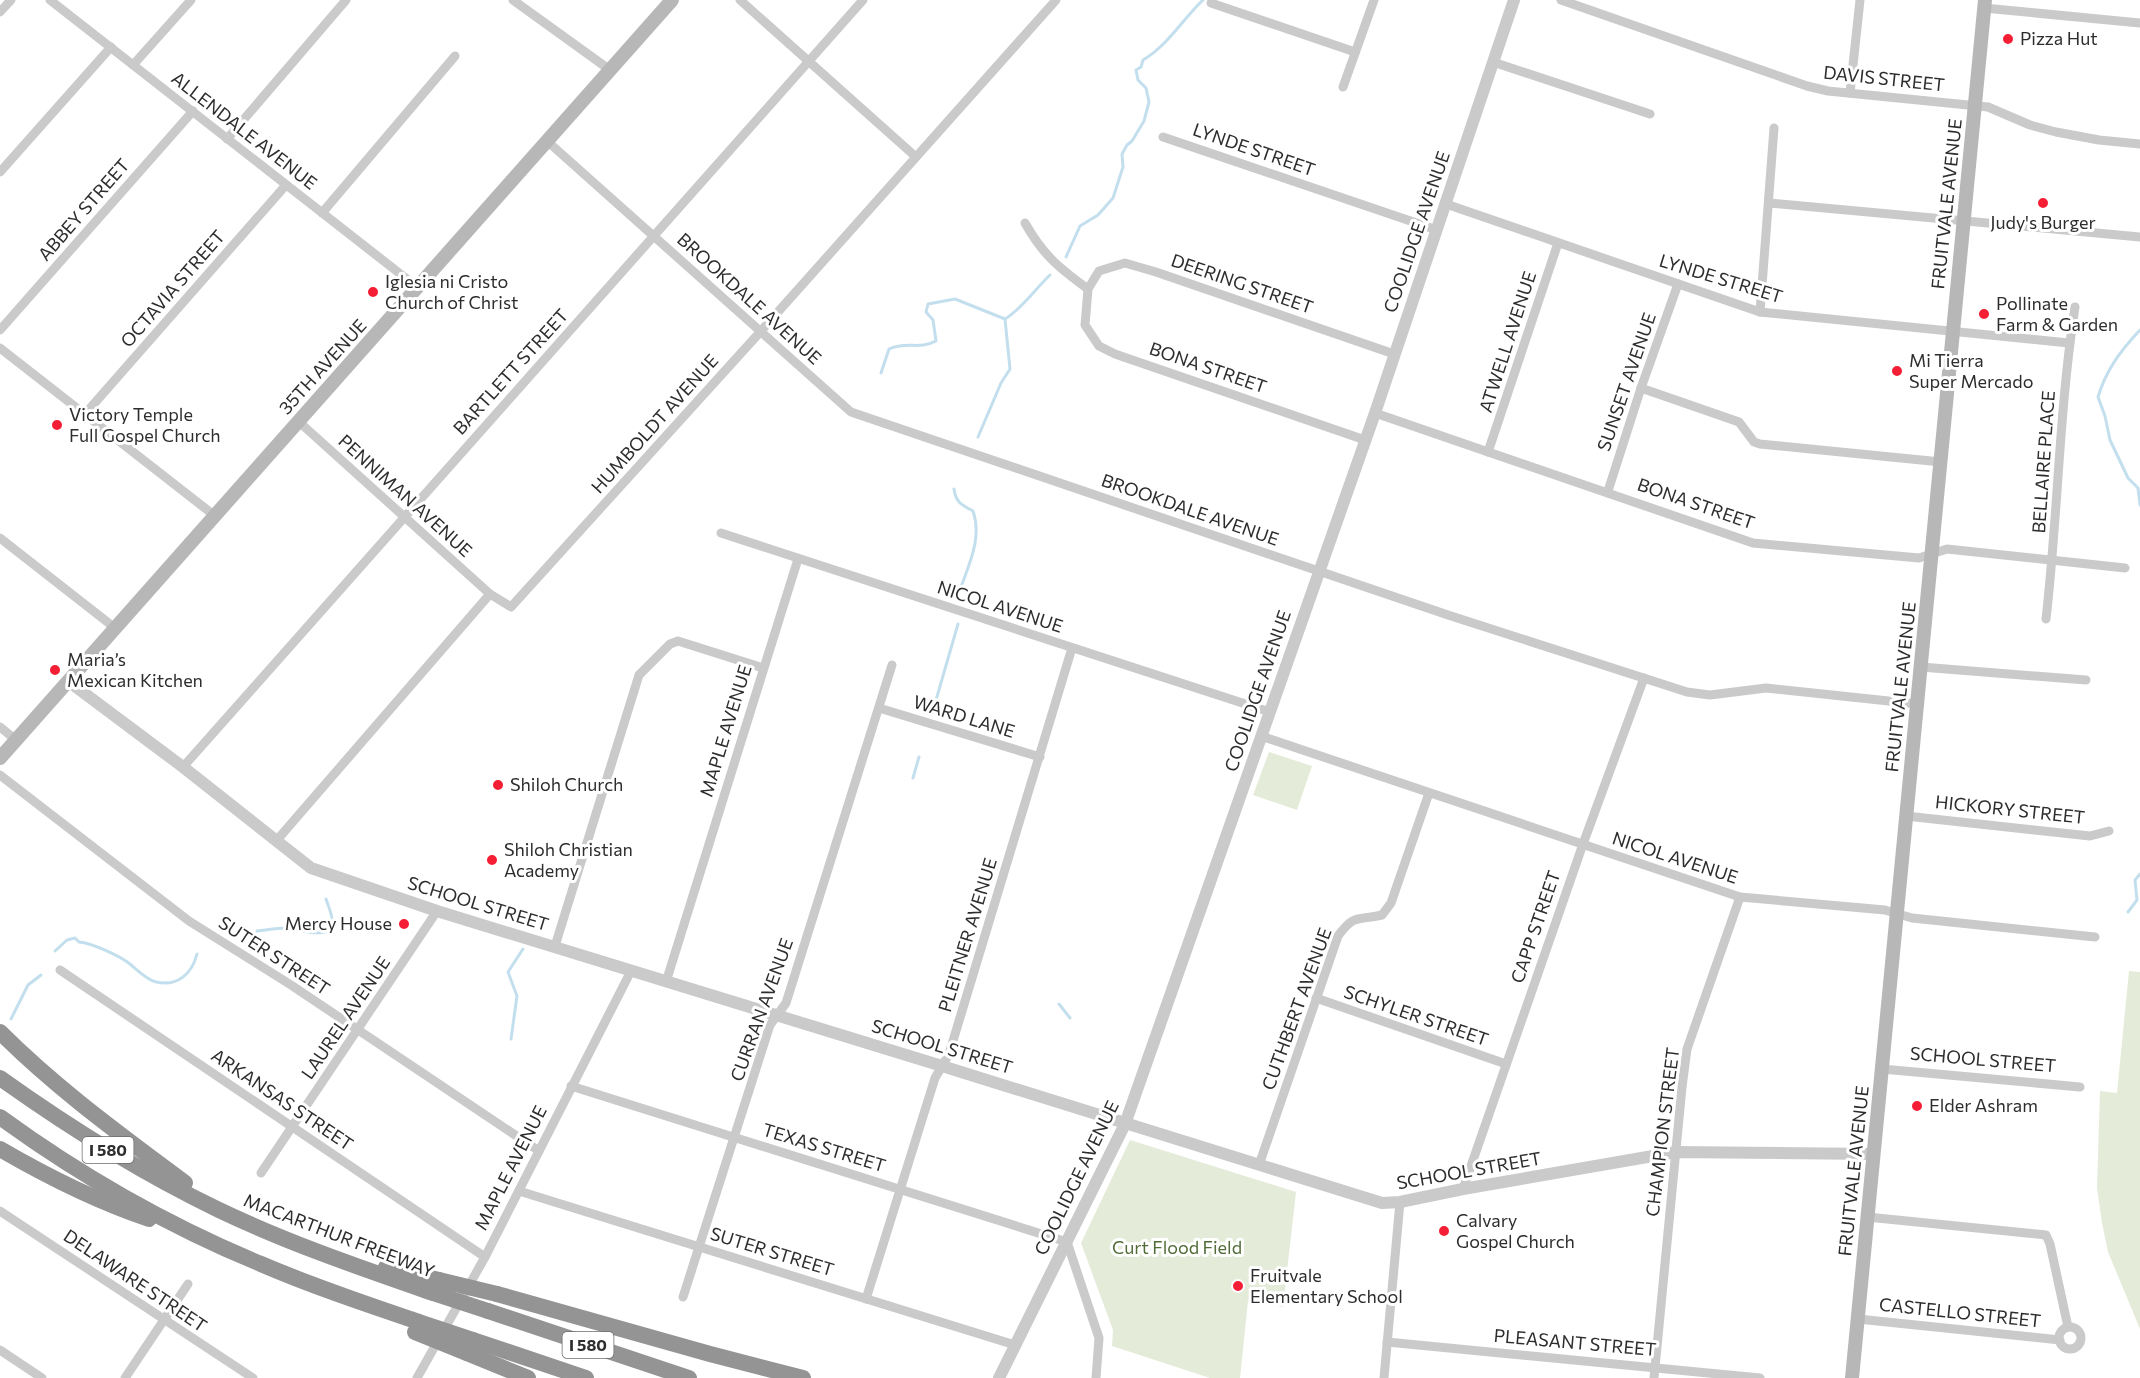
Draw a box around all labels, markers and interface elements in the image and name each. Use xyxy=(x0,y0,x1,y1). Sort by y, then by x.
place label: Pizza Hut xyxy=(2020,27,2098,49)
marker: Pizza Hut xyxy=(2001,32,2015,46)
street label: DAVIS STREET xyxy=(1822,61,1946,95)
street label: ALLENDALE AVENUE xyxy=(168,67,322,194)
street label: LYNDE STREET xyxy=(1190,118,1318,180)
street label: FRUITVALE AVENUE xyxy=(1926,118,1966,290)
street label: COOLIDGE AVENUE xyxy=(1378,148,1454,315)
street label: ABBEY STREET xyxy=(33,154,134,265)
marker: Judy's Burger xyxy=(2036,196,2050,210)
place label: Judy's Burger xyxy=(1990,211,2096,233)
street label: OCTAVIA STREET xyxy=(115,225,229,351)
street label: BROOKDALE AVENUE xyxy=(673,228,826,369)
street label: DEERING STREET xyxy=(1168,248,1316,318)
street label: LYNDE STREET xyxy=(1657,249,1786,307)
street label: ATWELL AVENUE xyxy=(1474,268,1540,415)
place label: Iglesia ni Cristo Church of Christ xyxy=(385,270,518,313)
marker: Iglesia ni Cristo Church of Christ xyxy=(366,285,380,299)
place label: Pollinate Farm & Garden xyxy=(1996,292,2118,335)
street label: BARTLETT STREET xyxy=(448,304,572,439)
marker: Pollinate Farm & Garden xyxy=(1977,307,1991,321)
street label: SUNSET AVENUE xyxy=(1592,310,1660,454)
street label: 35TH AVENUE xyxy=(274,314,371,418)
street label: BONA STREET xyxy=(1147,337,1270,397)
street label: HUMBOLDT AVENUE xyxy=(586,349,722,497)
place label: Mi Tierra Super Mercado xyxy=(1909,349,2033,392)
marker: Mi Tierra Super Mercado xyxy=(1890,364,1904,378)
street label: BELLAIRE PLACE xyxy=(2027,390,2059,534)
place label: Victory Temple Full Gospel Church xyxy=(69,403,221,446)
marker: Victory Temple Full Gospel Church xyxy=(50,418,64,432)
street label: PENNIMAN AVENUE xyxy=(334,429,477,561)
street label: BROOKDALE AVENUE xyxy=(1099,468,1282,550)
street label: BONA STREET xyxy=(1635,473,1758,533)
street label: NICOL AVENUE xyxy=(935,575,1066,637)
street label: FRUITVALE AVENUE xyxy=(1880,601,1920,773)
street label: COOLIDGE AVENUE xyxy=(1219,607,1295,774)
place label: Maria’s Mexican Kitchen xyxy=(67,648,203,691)
street label: MAPLE AVENUE xyxy=(695,662,756,799)
marker: Maria’s Mexican Kitchen xyxy=(48,663,62,677)
street label: WARD LANE xyxy=(911,690,1018,742)
place label: Shiloh Church xyxy=(510,773,623,795)
marker: Shiloh Church xyxy=(491,778,505,792)
street label: HICKORY STREET xyxy=(1934,790,2086,828)
street label: NICOL AVENUE xyxy=(1610,826,1741,888)
place label: Shiloh Christian Academy xyxy=(504,838,633,881)
marker: Shiloh Christian Academy xyxy=(485,853,499,867)
street label: PLEITNER AVENUE xyxy=(933,855,1001,1015)
street label: CAPP STREET xyxy=(1506,867,1565,986)
street label: SCHOOL STREET xyxy=(405,871,551,935)
street label: SUTER STREET xyxy=(215,911,334,999)
place label: Mercy House xyxy=(285,912,392,934)
marker: Mercy House xyxy=(397,917,411,931)
street label: CUTHBERT AVENUE xyxy=(1256,925,1336,1093)
street label: CURRAN AVENUE xyxy=(725,935,797,1084)
street label: LAUREL AVENUE xyxy=(296,952,394,1083)
street label: SCHYLER STREET xyxy=(1341,980,1492,1050)
street label: SCHOOL STREET xyxy=(869,1014,1015,1078)
street label: SCHOOL STREET xyxy=(1909,1042,2057,1076)
street label: ARKANSAS STREET xyxy=(207,1044,358,1155)
street label: CHAMPION STREET xyxy=(1641,1046,1683,1218)
street label: FRUITVALE AVENUE xyxy=(1833,1085,1873,1257)
place label: Elder Ashram xyxy=(1929,1094,2038,1116)
street label: COOLIDGE AVENUE xyxy=(1029,1097,1123,1258)
marker: Elder Ashram xyxy=(1910,1099,1924,1113)
street label: MAPLE AVENUE xyxy=(469,1102,551,1234)
street label: TEXAS STREET xyxy=(760,1118,889,1176)
road number: I 580 xyxy=(82,1137,134,1163)
street label: SCHOOL STREET xyxy=(1395,1146,1543,1194)
street label: MACARTHUR FREEWAY xyxy=(241,1188,438,1282)
place label: Calvary Gospel Church xyxy=(1456,1209,1575,1252)
street label: SUTER STREET xyxy=(708,1222,837,1280)
street label: DELAWARE STREET xyxy=(60,1224,211,1336)
marker: Calvary Gospel Church xyxy=(1437,1224,1451,1238)
park label: Curt Flood Field xyxy=(1112,1236,1242,1258)
place label: Fruitvale Elementary School xyxy=(1250,1264,1403,1307)
marker: Fruitvale Elementary School xyxy=(1231,1279,1245,1293)
street label: CASTELLO STREET xyxy=(1878,1293,2042,1331)
street label: PLEASANT STREET xyxy=(1493,1324,1657,1360)
road number: I 580 xyxy=(562,1332,614,1358)

